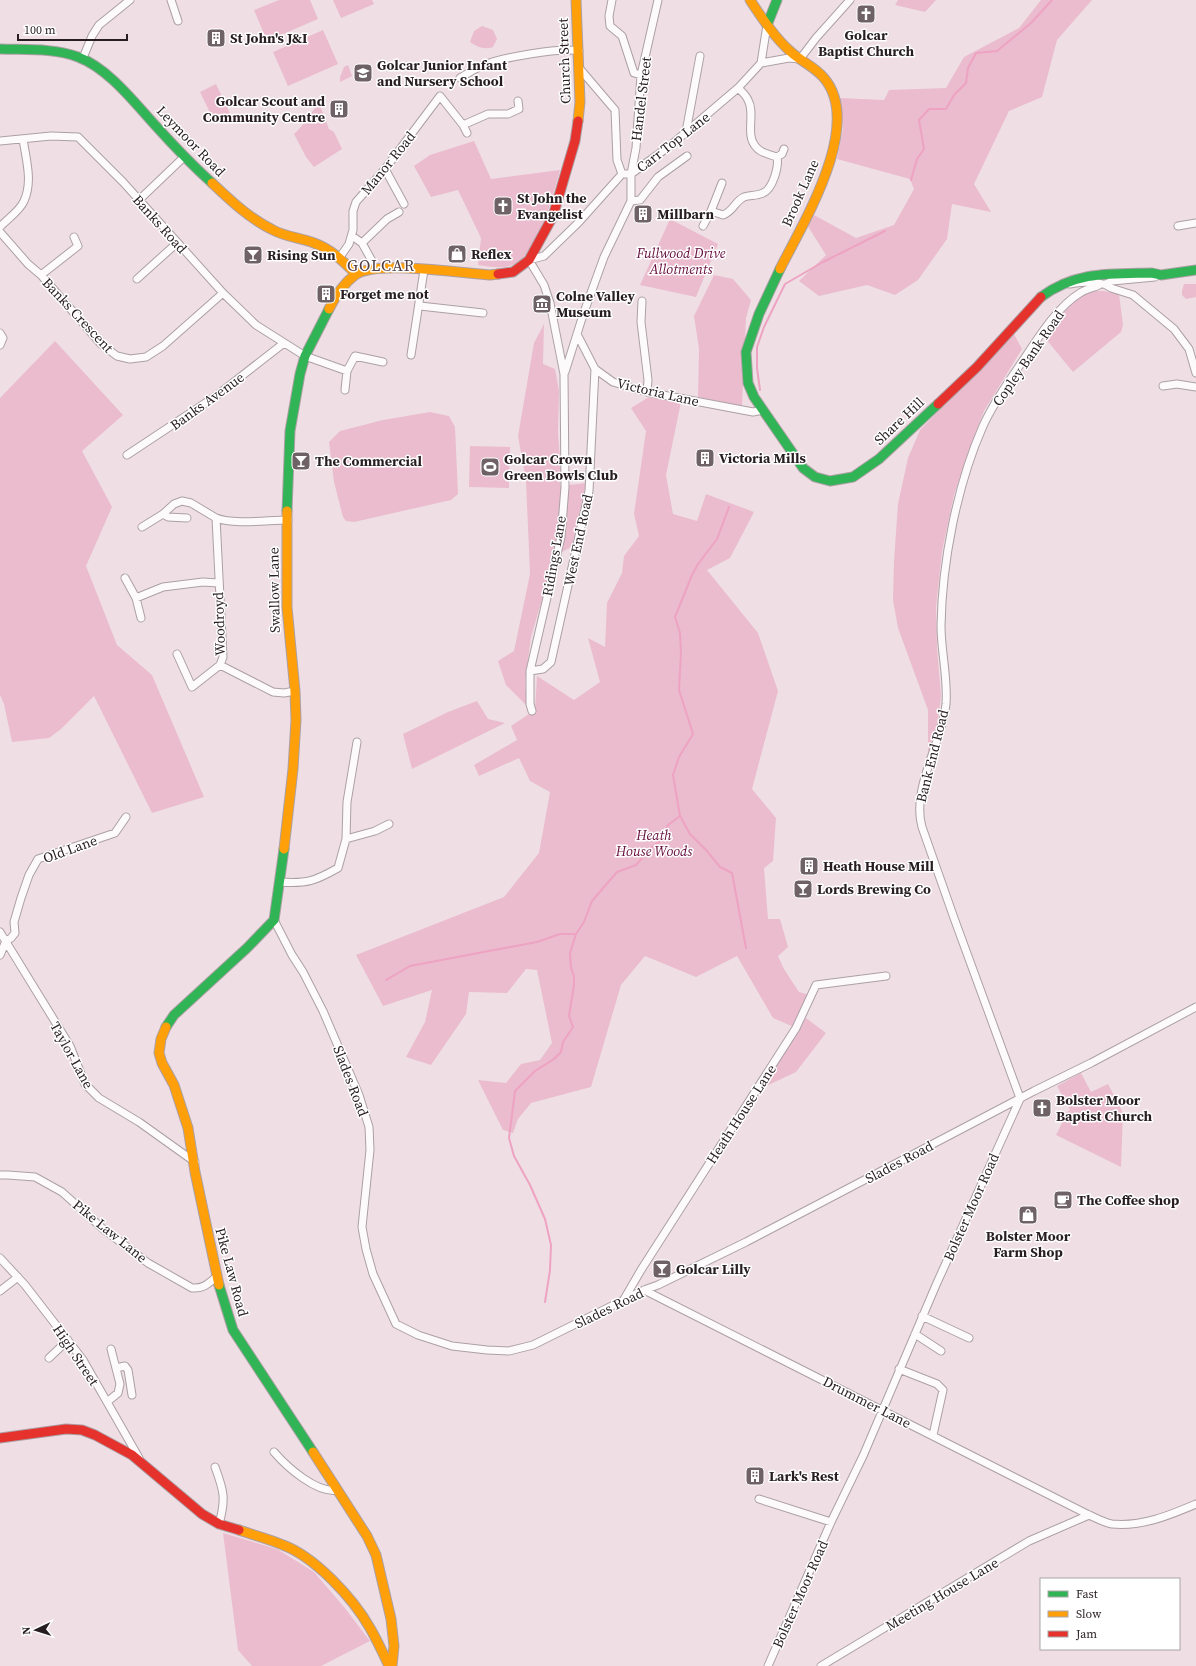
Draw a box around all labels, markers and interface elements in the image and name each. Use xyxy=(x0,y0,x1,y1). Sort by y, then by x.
church icon: Golcar Baptist Church xyxy=(855,3,877,25)
scale bar xyxy=(18,16,127,42)
street label: Church Street xyxy=(552,17,575,104)
text: 100 m xyxy=(24,22,56,38)
place label: Golcar Baptist Church xyxy=(818,25,914,61)
building icon: St John's J&I xyxy=(205,27,227,49)
place label: St John's J&I xyxy=(230,28,308,48)
place label: Golcar Junior Infant and Nursery School xyxy=(377,55,508,91)
street label: Handel Street xyxy=(626,55,656,142)
school or university icon: Golcar Junior Infant and Nursery School xyxy=(352,62,374,84)
place label: Golcar Scout and Community Centre xyxy=(203,91,326,127)
building icon: Golcar Scout and Community Centre xyxy=(328,98,350,120)
street label: Leymoor Road xyxy=(152,101,230,181)
street label: Carr Top Lane xyxy=(632,107,714,177)
street label: Manor Road xyxy=(356,127,420,199)
street label: Brook Lane xyxy=(776,156,824,230)
place label: St John the Evangelist xyxy=(517,188,587,224)
street label: Banks Road xyxy=(128,190,192,258)
church icon: St John the Evangelist xyxy=(492,195,514,217)
building icon: Millbarn xyxy=(632,203,654,225)
place label: Millbarn xyxy=(657,204,714,224)
shop icon: Reflex xyxy=(446,243,468,265)
park label: Fullwood Drive Allotments xyxy=(635,243,726,279)
bar icon: Rising Sun xyxy=(242,244,264,266)
place label: Reflex xyxy=(471,244,512,264)
place label: Rising Sun xyxy=(267,245,336,265)
district label: GOLCAR xyxy=(347,254,415,276)
street label: Banks Crescent xyxy=(38,273,118,357)
building icon: Forget me not xyxy=(315,283,337,305)
place label: Forget me not xyxy=(340,284,430,304)
place label: Colne Valley Museum xyxy=(556,286,636,322)
museum icon: Colne Valley Museum xyxy=(531,293,553,315)
street label: Copley Bank Road xyxy=(987,306,1069,410)
street label: Banks Avenue xyxy=(166,367,248,435)
street label: Victoria Lane xyxy=(615,373,701,411)
street label: Share Hill xyxy=(869,392,929,450)
building icon: Victoria Mills xyxy=(694,447,716,469)
place label: Victoria Mills xyxy=(719,448,806,468)
place label: Golcar Crown Green Bowls Club xyxy=(504,449,618,485)
bar icon: The Commercial xyxy=(290,450,312,472)
place label: The Commercial xyxy=(315,451,422,471)
sports icon: Golcar Crown Green Bowls Club xyxy=(479,456,501,478)
street label: West End Road xyxy=(559,492,597,588)
street label: Ridings Lane xyxy=(537,514,571,598)
street label: Swallow Lane xyxy=(263,547,285,633)
street label: Woodroyd xyxy=(208,592,230,656)
street label: Bank End Road xyxy=(911,707,953,805)
park label: Heath House Woods xyxy=(615,825,693,861)
street label: Old Lane xyxy=(40,830,100,868)
building icon: Heath House Mill xyxy=(798,855,820,877)
place label: Heath House Mill xyxy=(823,856,935,876)
bar icon: Lords Brewing Co xyxy=(792,878,814,900)
place label: Lords Brewing Co xyxy=(817,879,931,899)
street label: Taylor Lane xyxy=(45,1018,99,1092)
street label: Slades Road xyxy=(328,1043,374,1119)
street label: Heath House Lane xyxy=(701,1060,781,1168)
place label: Bolster Moor Baptist Church xyxy=(1056,1090,1152,1126)
church icon: Bolster Moor Baptist Church xyxy=(1031,1097,1053,1119)
street label: Slades Road xyxy=(861,1136,937,1188)
street label: Bolster Moor Road xyxy=(938,1150,1004,1264)
cafe icon: The Coffee shop xyxy=(1052,1189,1074,1211)
place label: The Coffee shop xyxy=(1077,1190,1180,1210)
street label: Pike Law Lane xyxy=(69,1195,151,1267)
shop icon: Bolster Moor Farm Shop xyxy=(1017,1204,1039,1226)
street label: Pike Law Road xyxy=(211,1225,253,1319)
place label: Bolster Moor Farm Shop xyxy=(986,1226,1071,1262)
bar icon: Golcar Lilly xyxy=(651,1258,673,1280)
place label: Golcar Lilly xyxy=(676,1259,751,1279)
street label: Slades Road xyxy=(571,1283,647,1333)
street label: High Street xyxy=(48,1320,104,1390)
street label: Drummer Lane xyxy=(819,1371,915,1433)
building icon: Lark's Rest xyxy=(744,1465,766,1487)
place label: Lark's Rest xyxy=(769,1466,840,1486)
street label: Bolster Moor Road xyxy=(767,1537,833,1651)
street label: Meeting House Lane xyxy=(882,1552,1002,1636)
legend xyxy=(1040,1578,1180,1650)
text: Fast xyxy=(1076,1586,1098,1602)
text: Slow xyxy=(1076,1606,1102,1622)
north arrow xyxy=(16,1610,56,1650)
text: N xyxy=(19,1626,34,1635)
text: Jam xyxy=(1075,1626,1097,1642)

